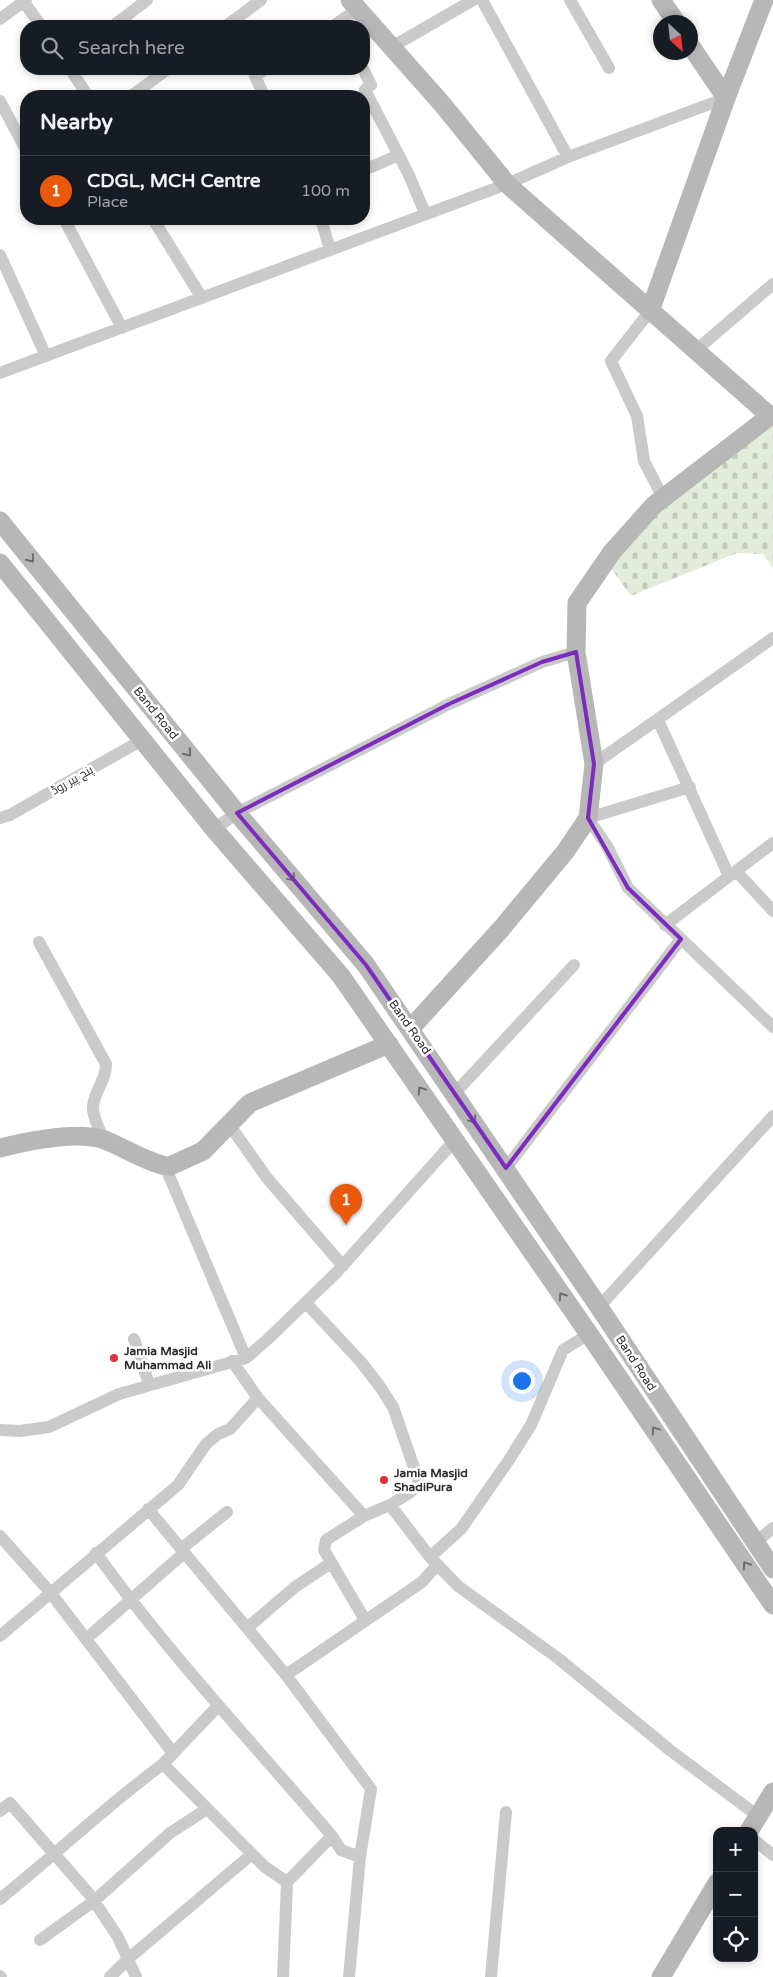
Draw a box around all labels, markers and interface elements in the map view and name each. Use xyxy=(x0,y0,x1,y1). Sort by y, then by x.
north arrow xyxy=(653,15,698,60)
search box xyxy=(20,20,370,75)
icon: search xyxy=(38,34,66,62)
text: Search here xyxy=(78,37,185,59)
text: Nearby xyxy=(40,110,113,135)
text: CDGL, MCH Centre xyxy=(87,170,261,192)
text: 1 xyxy=(51,181,61,201)
text: 100 m xyxy=(301,181,350,201)
text: Place xyxy=(87,192,128,212)
one-way arrow xyxy=(25,553,33,562)
street label: Band Road xyxy=(131,684,181,742)
one-way arrow xyxy=(183,747,191,756)
street label: پنج پیر روڈ xyxy=(48,762,97,799)
one-way arrow xyxy=(286,872,295,881)
street label: Band Road xyxy=(386,997,434,1057)
one-way arrow xyxy=(418,1086,427,1096)
one-way arrow xyxy=(467,1114,476,1124)
pin: 1 xyxy=(330,1184,362,1225)
one-way arrow xyxy=(559,1292,568,1302)
street label: Band Road xyxy=(613,1333,659,1393)
place label: Jamia Masjid Muhammad Ali xyxy=(123,1344,211,1372)
marker: Jamia Masjid Muhammad Ali xyxy=(108,1352,120,1364)
your location xyxy=(509,1368,535,1394)
one-way arrow xyxy=(652,1426,661,1436)
place label: Jamia Masjid ShadiPura xyxy=(393,1466,468,1494)
marker: Jamia Masjid ShadiPura xyxy=(378,1474,390,1486)
one-way arrow xyxy=(743,1561,752,1570)
map controls xyxy=(713,1827,758,1962)
button: + xyxy=(713,1827,758,1872)
button: − xyxy=(713,1872,758,1917)
button: locate xyxy=(713,1917,758,1962)

